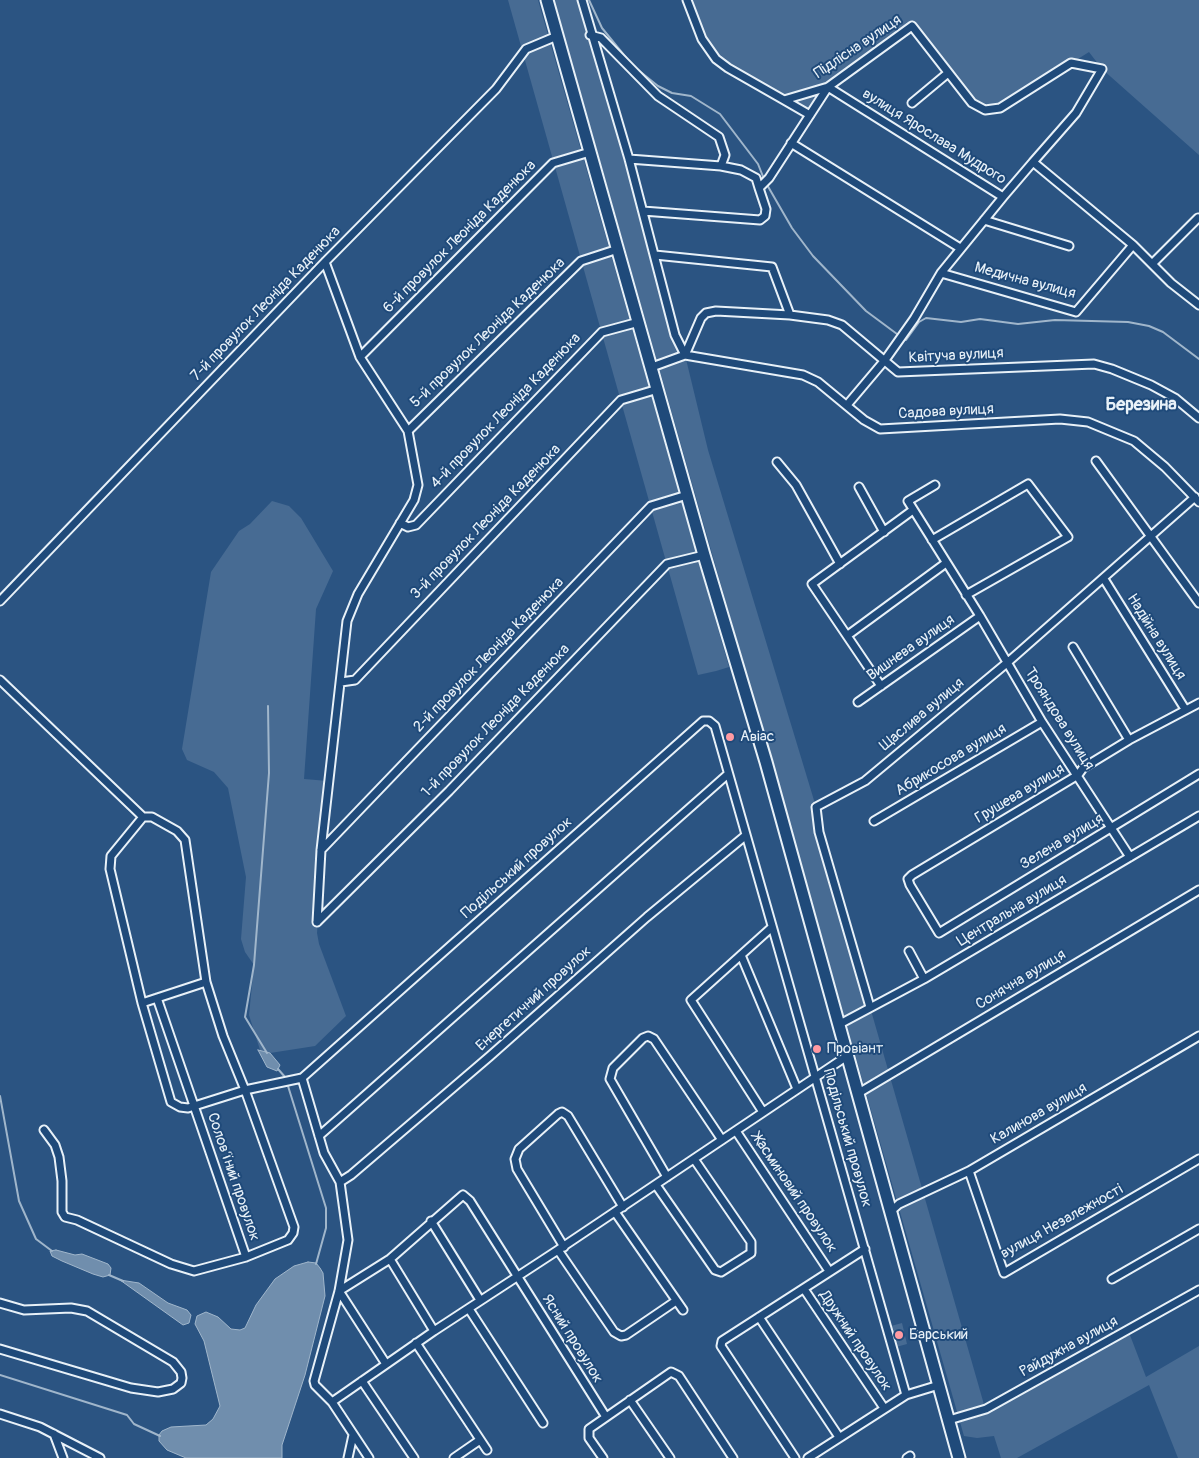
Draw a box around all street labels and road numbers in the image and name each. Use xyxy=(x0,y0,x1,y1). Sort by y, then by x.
street label: Підлісна вулиця xyxy=(811,11,905,83)
street label: вулиця Ярослава Мудрого xyxy=(859,85,1009,189)
street label: 6-й провулок Леоніда Каденюка xyxy=(380,157,540,317)
street label: 7-й провулок Леоніда Каденюка xyxy=(187,223,345,385)
street label: 5-й провулок Леоніда Каденюка xyxy=(407,254,569,412)
street label: Медична вулиця xyxy=(972,259,1078,303)
street label: 4-й провулок Леоніда Каденюка xyxy=(427,330,585,492)
street label: Квітуча вулиця xyxy=(908,345,1004,367)
street label: Садова вулиця xyxy=(898,401,994,423)
street label: 3-й провулок Леоніда Каденюка xyxy=(407,441,565,603)
street label: 2-й провулок Леоніда Каденюка xyxy=(410,574,568,736)
street label: Надійна вулиця xyxy=(1122,591,1190,683)
street label: Вишнева вулиця xyxy=(864,611,958,685)
street label: 1-й провулок Леоніда Каденюка xyxy=(418,641,574,801)
street label: Трояндова вулиця xyxy=(1020,664,1098,774)
street label: Щаслива вулиця xyxy=(876,674,968,756)
street label: Абрикосова вулиця xyxy=(892,720,1010,800)
street label: Грушева вулиця xyxy=(972,760,1068,828)
street label: Зелена вулиця xyxy=(1017,810,1107,874)
street label: Подільський провулок xyxy=(458,813,576,923)
street label: Центральна вулиця xyxy=(954,871,1070,951)
street label: Енергетичний провулок xyxy=(473,942,595,1056)
street label: Сонячна вулиця xyxy=(973,946,1069,1014)
street label: Подільський провулок xyxy=(819,1067,875,1209)
street label: Калинова вулиця xyxy=(988,1079,1090,1149)
street label: Соловʼїний провулок xyxy=(203,1111,263,1243)
street label: Жасминовий провулок xyxy=(747,1130,841,1256)
street label: вулиця Незалежності xyxy=(998,1181,1126,1263)
street label: Дружний провулок xyxy=(815,1287,895,1395)
street label: Ясний провулок xyxy=(538,1291,606,1387)
street label: Райдужна вулиця xyxy=(1017,1313,1121,1381)

